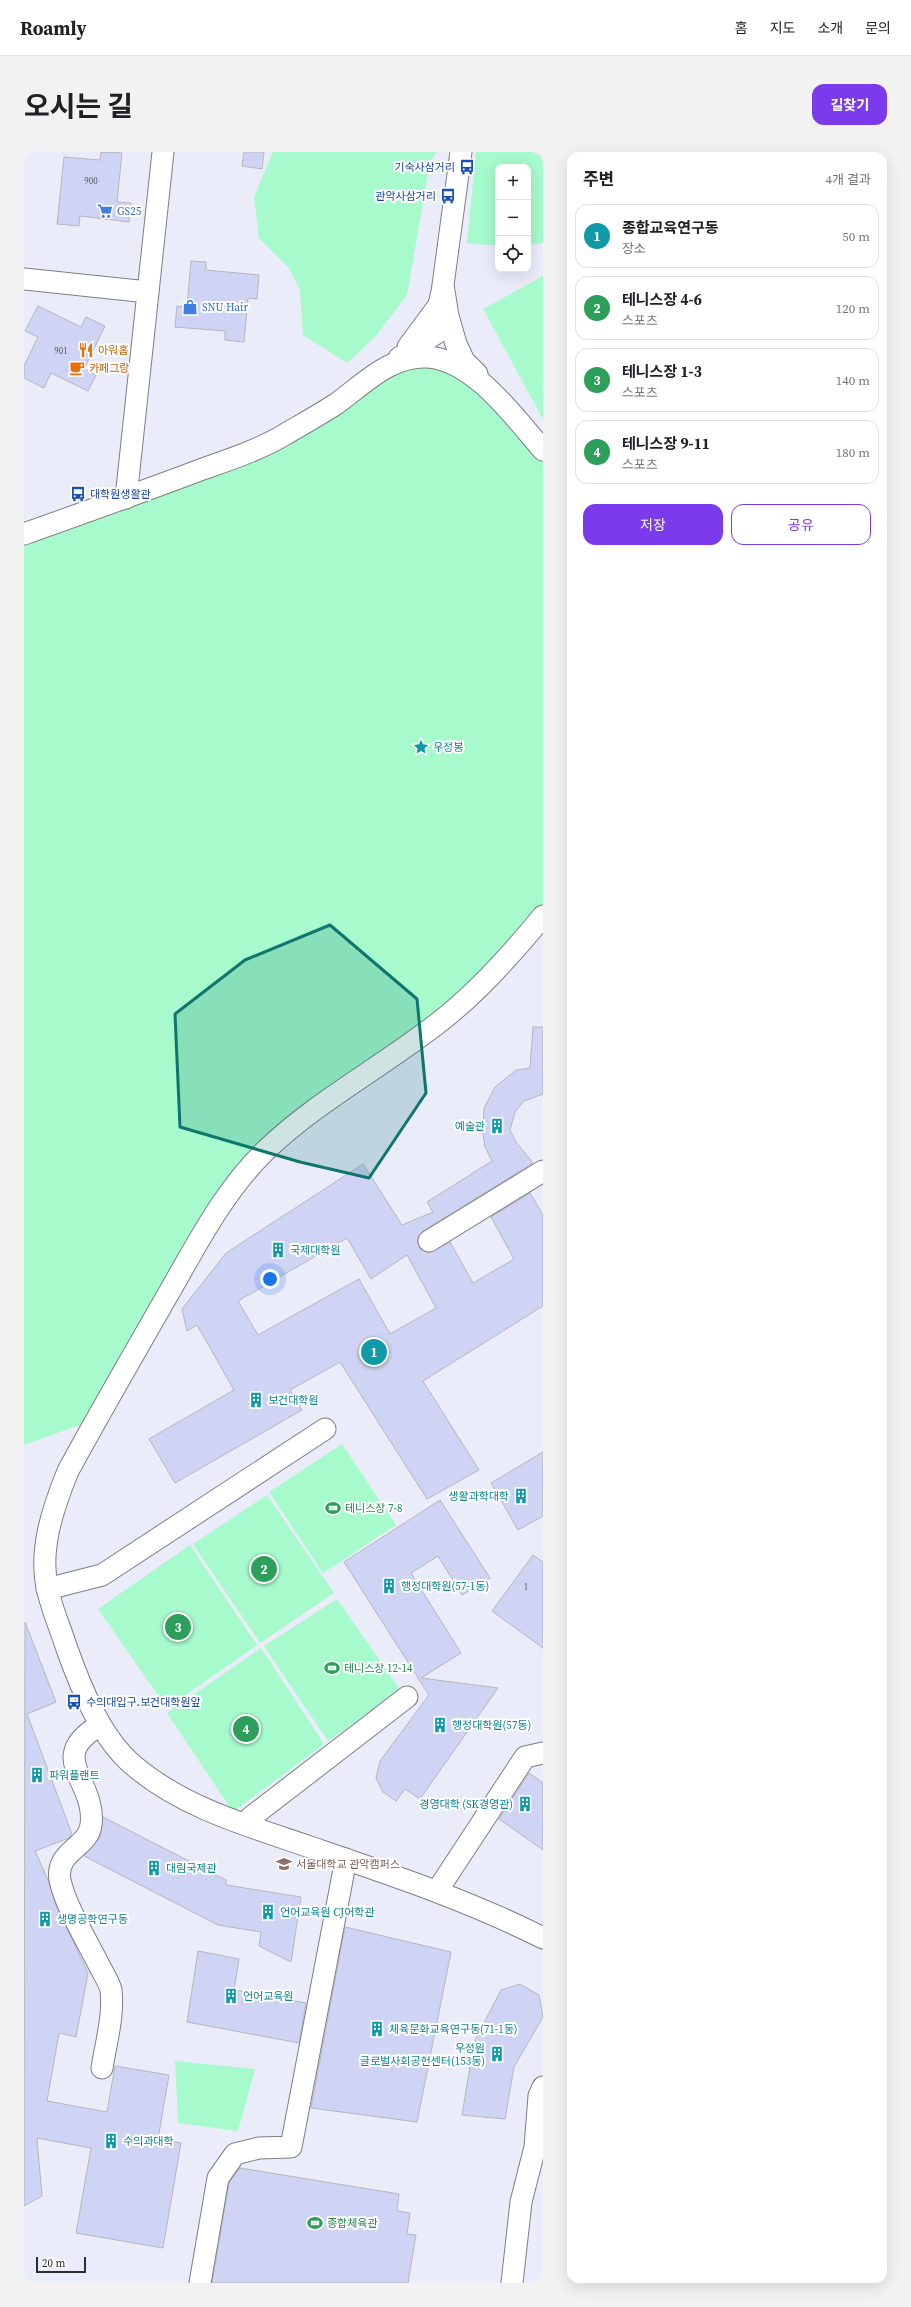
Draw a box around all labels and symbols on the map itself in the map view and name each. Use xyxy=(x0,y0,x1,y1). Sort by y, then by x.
bus stop icon: 기숙사삼거리 xyxy=(458,158,476,176)
place label: 기숙사삼거리 xyxy=(394,160,455,175)
house number: 900 xyxy=(84,175,98,187)
bus stop icon: 관악사삼거리 xyxy=(439,187,457,205)
place label: 관악사삼거리 xyxy=(375,189,436,204)
supermarket icon: GS25 xyxy=(96,202,114,220)
place label: GS25 xyxy=(117,204,142,219)
shop icon: SNU Hair xyxy=(181,298,199,316)
place label: SNU Hair xyxy=(202,300,248,315)
restaurant icon: 아워홈 xyxy=(77,341,95,359)
place label: 아워홈 xyxy=(98,343,128,358)
house number: 901 xyxy=(54,345,68,357)
cafe icon: 카페그랑 xyxy=(68,359,86,377)
place label: 카페그랑 xyxy=(89,361,129,376)
bus stop icon: 대학원생활관 xyxy=(69,485,87,503)
place label: 대학원생활관 xyxy=(90,487,151,502)
place icon: 우정봉 xyxy=(412,738,430,756)
place label: 우정봉 xyxy=(433,740,463,755)
building icon: 예술관 xyxy=(488,1117,506,1135)
place label: 예술관 xyxy=(455,1119,485,1134)
building icon: 국제대학원 xyxy=(269,1241,287,1259)
place label: 국제대학원 xyxy=(290,1243,341,1258)
your location xyxy=(260,1269,280,1289)
pin: 1 xyxy=(361,1337,387,1367)
building icon: 보건대학원 xyxy=(247,1391,265,1409)
place label: 보건대학원 xyxy=(268,1393,319,1408)
building icon: 생활과학대학 xyxy=(512,1487,530,1505)
place label: 생활과학대학 xyxy=(448,1489,509,1504)
sports icon: 테니스장 7-8 xyxy=(324,1499,342,1517)
place label: 테니스장 7-8 xyxy=(345,1501,402,1516)
pin: 2 xyxy=(251,1554,277,1584)
building icon: 행정대학원(57-1동) xyxy=(380,1577,398,1595)
place label: 행정대학원(57-1동) xyxy=(401,1579,489,1594)
house number: 1 xyxy=(524,1581,528,1593)
pin: 3 xyxy=(165,1612,191,1642)
sports icon: 테니스장 12-14 xyxy=(323,1659,341,1677)
place label: 테니스장 12-14 xyxy=(344,1661,413,1676)
bus stop icon: 수의대입구.보건대학원앞 xyxy=(65,1693,83,1711)
place label: 수의대입구.보건대학원앞 xyxy=(86,1695,201,1710)
pin: 4 xyxy=(233,1714,259,1744)
building icon: 행정대학원(57동) xyxy=(431,1716,449,1734)
place label: 행정대학원(57동) xyxy=(452,1718,531,1733)
building icon: 파워플랜트 xyxy=(28,1766,46,1784)
place label: 파워플랜트 xyxy=(49,1768,100,1783)
building icon: 경영대학 (SK경영관) xyxy=(516,1795,534,1813)
place label: 경영대학 (SK경영관) xyxy=(419,1797,513,1812)
school or university icon: 서울대학교 관악캠퍼스 xyxy=(275,1855,293,1873)
place label: 서울대학교 관악캠퍼스 xyxy=(296,1857,400,1872)
building icon: 대림국제관 xyxy=(145,1859,163,1877)
place label: 대림국제관 xyxy=(166,1861,217,1876)
building icon: 언어교육원 CJ어학관 xyxy=(259,1903,277,1921)
place label: 언어교육원 CJ어학관 xyxy=(280,1905,375,1920)
building icon: 생명공학연구동 xyxy=(36,1910,54,1928)
place label: 생명공학연구동 xyxy=(57,1912,128,1927)
building icon: 언어교육원 xyxy=(222,1987,240,2005)
place label: 언어교육원 xyxy=(243,1989,294,2004)
building icon: 체육문화교육연구동(71-1동) xyxy=(368,2020,386,2038)
place label: 체육문화교육연구동(71-1동) xyxy=(389,2022,518,2037)
place label: 우정원 글로벌사회공헌센터(153동) xyxy=(360,2041,485,2069)
building icon: 우정원 글로벌사회공헌센터(153동) xyxy=(488,2045,506,2063)
building icon: 수의과대학 xyxy=(102,2132,120,2150)
place label: 수의과대학 xyxy=(123,2134,174,2149)
sports icon: 종합체육관 xyxy=(306,2214,324,2232)
place label: 종합체육관 xyxy=(327,2216,378,2231)
scale bar xyxy=(36,2255,86,2274)

